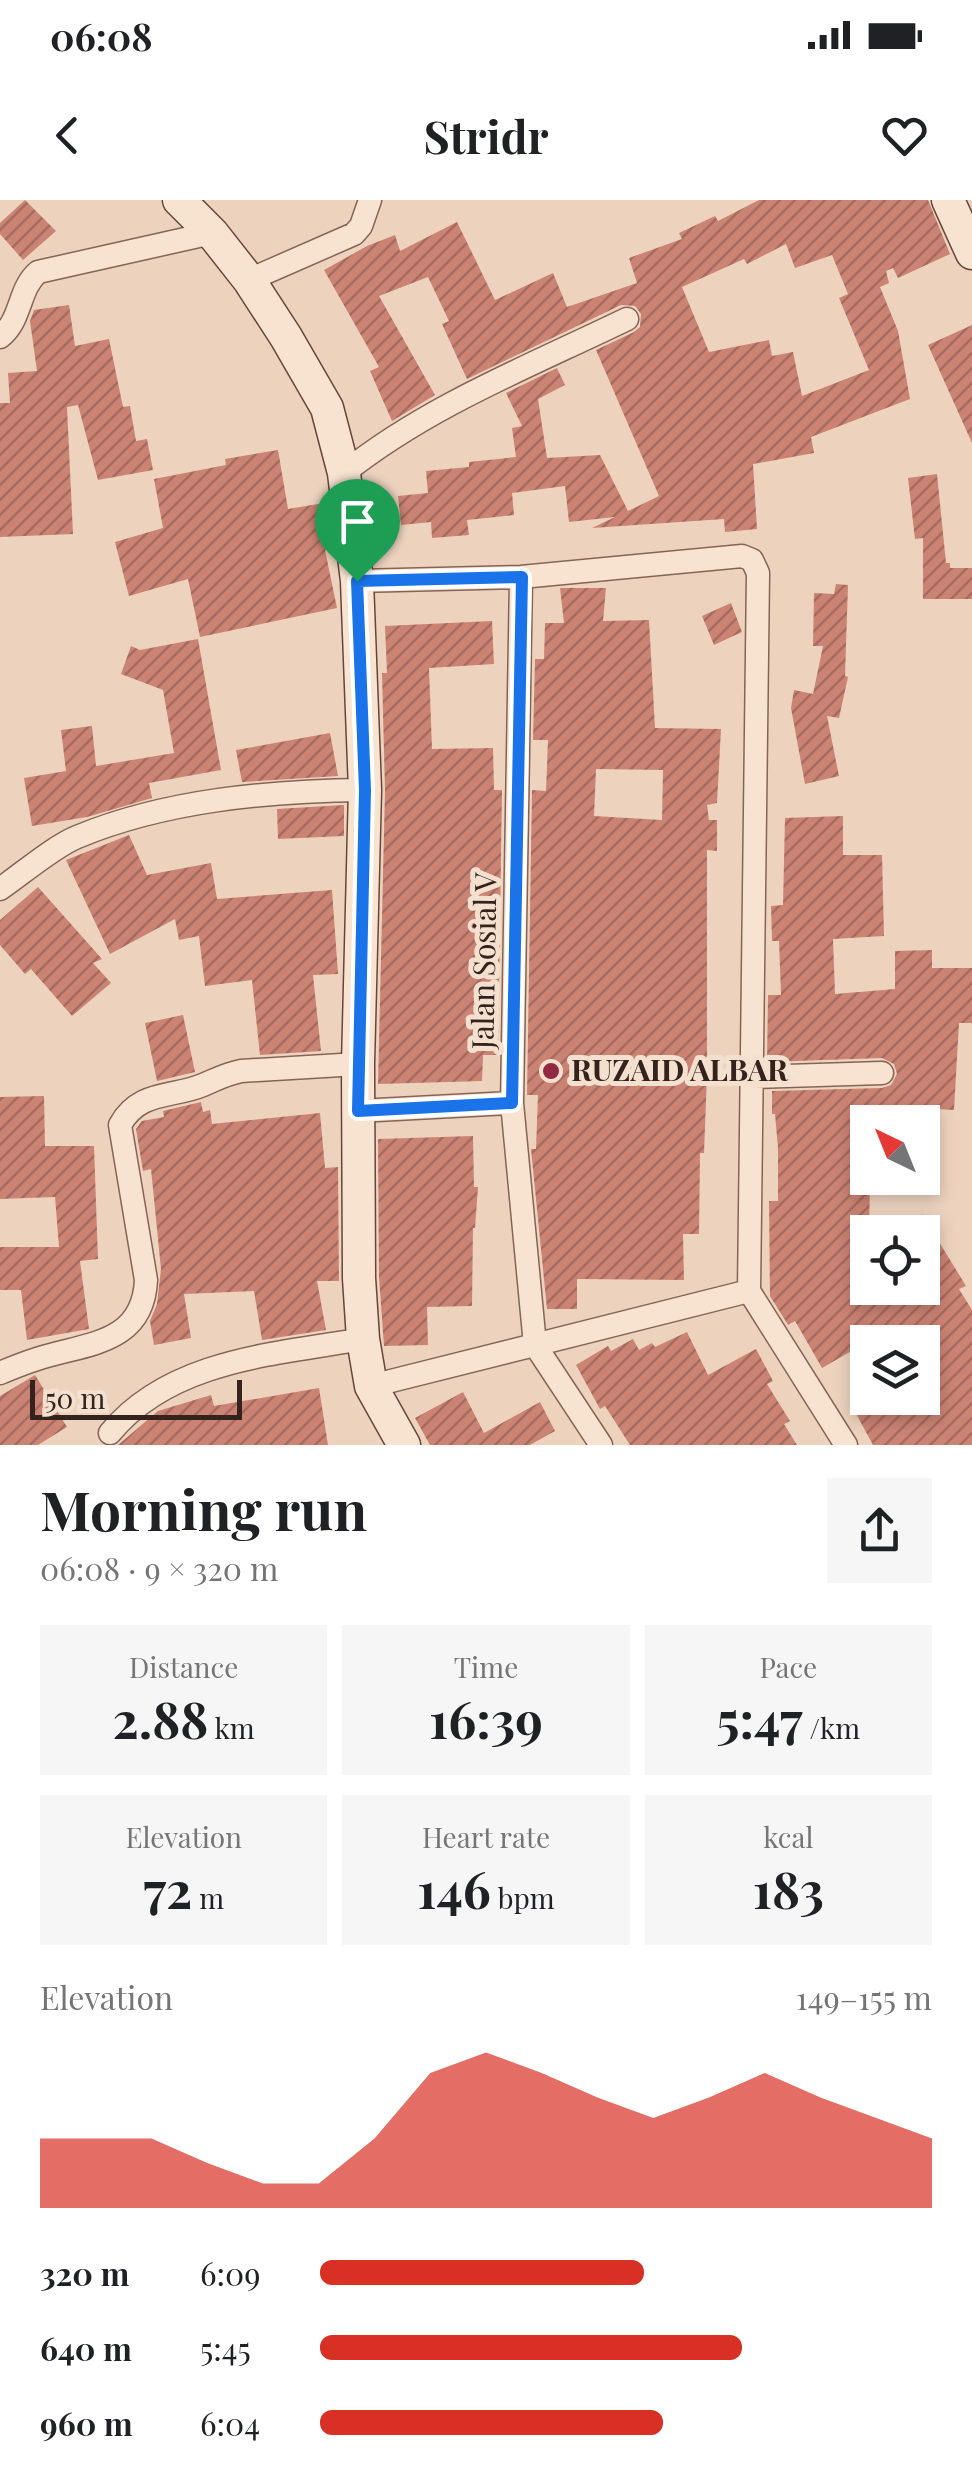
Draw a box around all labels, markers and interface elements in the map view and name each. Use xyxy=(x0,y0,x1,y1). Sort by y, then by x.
text: 06:08 xyxy=(50,10,153,61)
text: Stridr xyxy=(423,105,549,165)
icon: back xyxy=(40,108,95,163)
icon: heart xyxy=(877,108,932,163)
pin xyxy=(315,479,400,582)
icon: arrive xyxy=(330,494,385,549)
street label: Jalan Sosial V xyxy=(461,871,505,1051)
place label: RUZAID ALBAR xyxy=(571,1049,789,1089)
marker: RUZAID ALBAR xyxy=(540,1060,562,1082)
north arrow xyxy=(850,1105,940,1195)
map controls xyxy=(850,1105,940,1415)
button: locate xyxy=(850,1215,940,1305)
button: layers xyxy=(850,1325,940,1415)
scale bar xyxy=(30,1375,242,1420)
text: 50 m xyxy=(45,1379,105,1416)
text: Morning run xyxy=(40,1471,367,1545)
button: share xyxy=(827,1478,932,1583)
text: 06:08 · 9 × 320 m xyxy=(40,1546,278,1589)
text: Distance xyxy=(129,1648,238,1685)
text: Time xyxy=(454,1648,518,1685)
text: Pace xyxy=(759,1648,817,1685)
text: 2.88 xyxy=(113,1685,208,1752)
text: 16:39 xyxy=(429,1685,543,1752)
text: 5:47 xyxy=(716,1685,803,1752)
text: km xyxy=(208,1709,255,1746)
text: /km xyxy=(803,1709,860,1746)
text: Elevation xyxy=(125,1818,242,1855)
text: Heart rate xyxy=(422,1818,550,1855)
text: kcal xyxy=(763,1818,813,1855)
text: 72 xyxy=(143,1855,192,1922)
text: 146 xyxy=(417,1855,491,1922)
text: 183 xyxy=(753,1855,824,1922)
text: m xyxy=(192,1879,224,1916)
text: bpm xyxy=(491,1879,555,1916)
text: Elevation xyxy=(40,1975,173,2018)
text: 149–155 m xyxy=(796,1975,932,2018)
text: 320 m xyxy=(40,2251,129,2294)
text: 6:09 xyxy=(200,2251,261,2294)
text: 640 m xyxy=(40,2326,132,2369)
text: 5:45 xyxy=(200,2326,251,2369)
text: 960 m xyxy=(40,2401,133,2444)
text: 6:04 xyxy=(200,2401,260,2444)

